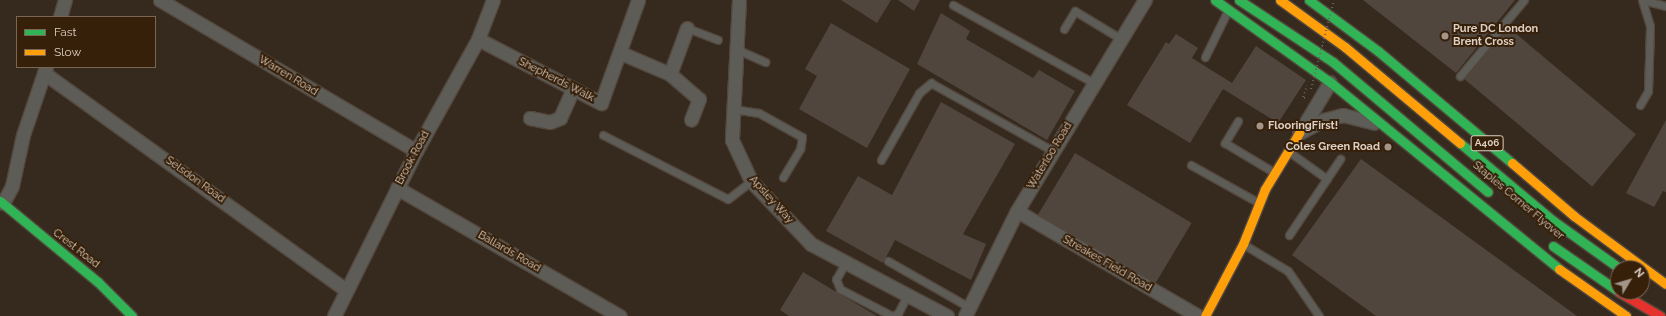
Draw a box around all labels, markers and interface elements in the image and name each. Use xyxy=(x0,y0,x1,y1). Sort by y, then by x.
legend xyxy=(16,16,156,68)
place label: Pure DC London Brent Cross xyxy=(1453,23,1538,49)
text: Fast xyxy=(54,25,77,39)
marker: Pure DC London Brent Cross xyxy=(1440,31,1450,41)
text: Slow xyxy=(54,45,81,59)
street label: Warren Road xyxy=(256,53,320,99)
street label: Shepherds Walk xyxy=(516,55,596,105)
place label: FlooringFirst! xyxy=(1268,119,1338,133)
street label: Waterloo Road xyxy=(1025,120,1075,192)
marker: FlooringFirst! xyxy=(1255,121,1265,131)
street label: Brook Road xyxy=(393,129,433,187)
road number: A406 xyxy=(1470,135,1504,151)
place label: Coles Green Road xyxy=(1286,140,1380,154)
marker: Coles Green Road xyxy=(1383,142,1393,152)
street label: Selsdon Road xyxy=(163,154,227,206)
street label: Staples Corner Flyover xyxy=(1470,159,1566,243)
street label: Apsley Way xyxy=(746,173,796,227)
street label: Crest Road xyxy=(50,227,102,271)
street label: Ballards Road xyxy=(475,229,543,275)
street label: Streakes Field Road xyxy=(1060,233,1154,295)
north arrow xyxy=(1610,260,1650,300)
text: N xyxy=(1631,266,1647,280)

